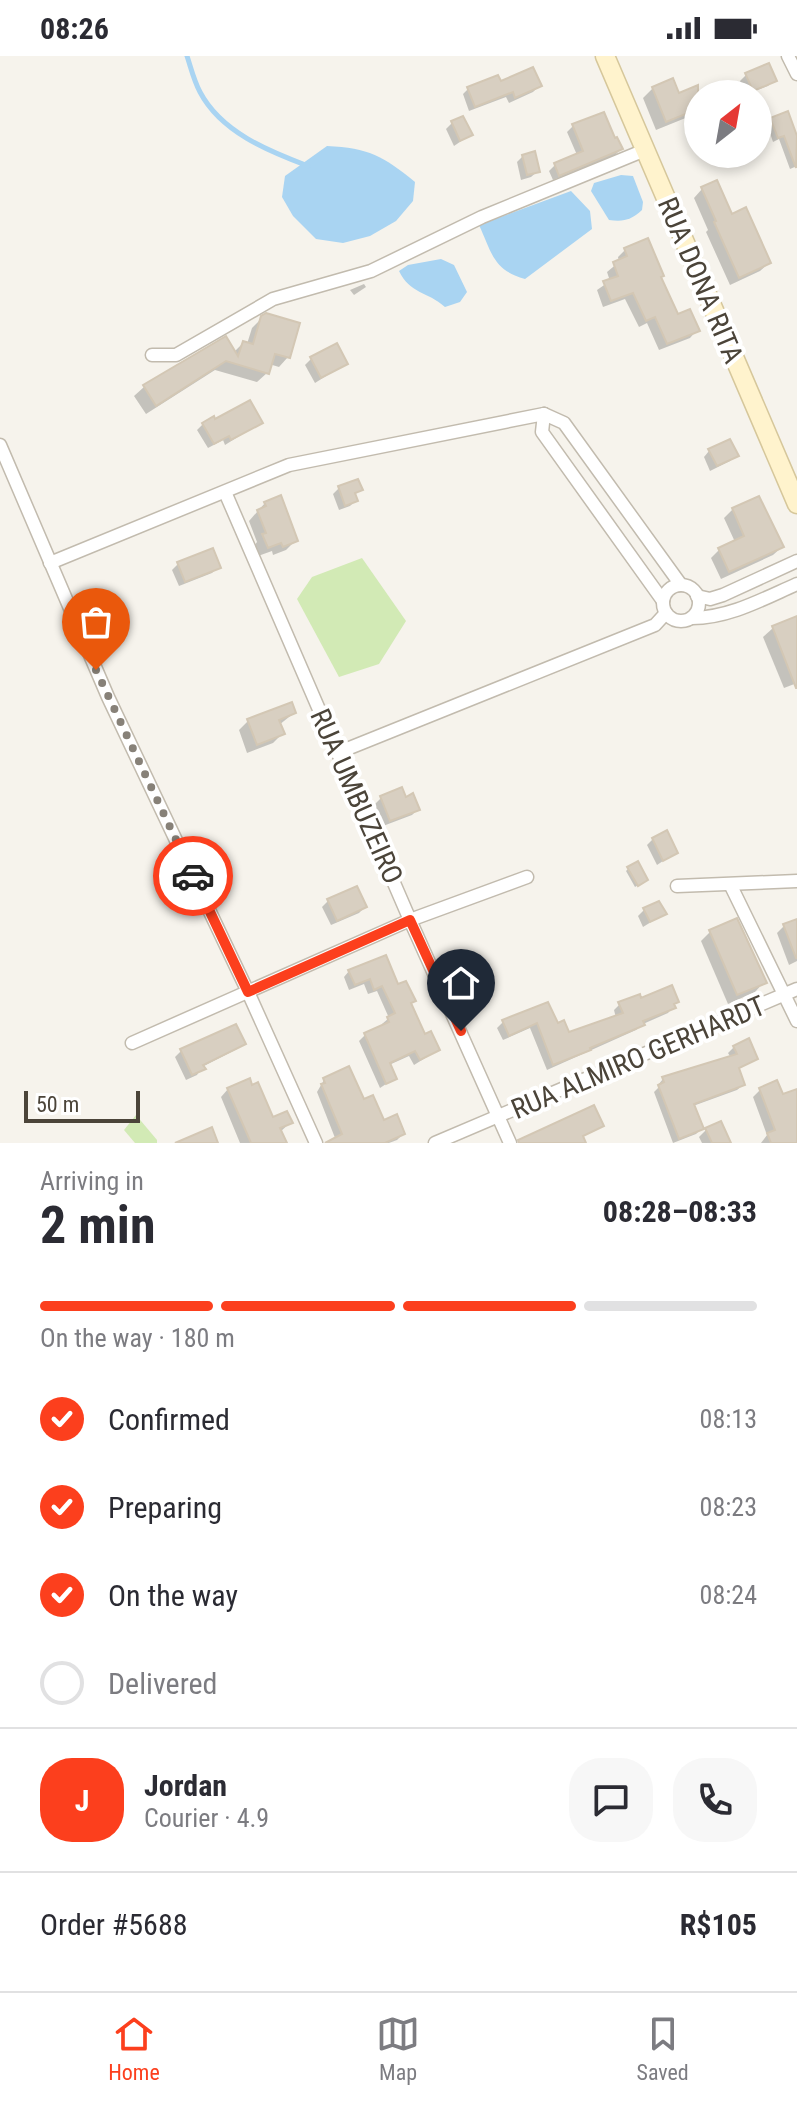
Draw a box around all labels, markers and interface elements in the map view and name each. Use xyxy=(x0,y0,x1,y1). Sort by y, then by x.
text: 08:26 xyxy=(40,11,109,46)
north arrow xyxy=(684,80,772,168)
map controls xyxy=(684,80,772,168)
street label: RUA DONA RITA xyxy=(651,192,750,368)
pin xyxy=(62,588,130,670)
icon: bag xyxy=(74,600,118,644)
street label: RUA UMBUZEIRO xyxy=(303,704,410,889)
courier xyxy=(153,836,233,916)
icon: car xyxy=(171,854,215,898)
pin xyxy=(427,949,495,1031)
icon: home xyxy=(439,961,483,1005)
street label: RUA ALMIRO GERHARDT xyxy=(506,989,770,1126)
scale bar xyxy=(24,1087,140,1123)
text: 50 m xyxy=(36,1092,79,1117)
text: Arriving in xyxy=(40,1166,144,1196)
text: 08:28–08:33 xyxy=(603,1194,757,1229)
text: 2 min xyxy=(40,1195,156,1256)
text: On the way · 180 m xyxy=(40,1323,235,1353)
icon: check xyxy=(40,1397,84,1441)
text: Confirmed xyxy=(108,1402,230,1437)
text: 08:13 xyxy=(700,1404,757,1434)
icon: check xyxy=(40,1485,84,1529)
text: Preparing xyxy=(108,1490,222,1525)
text: 08:23 xyxy=(700,1492,757,1522)
icon: check xyxy=(40,1573,84,1617)
text: On the way xyxy=(108,1578,238,1613)
text: 08:24 xyxy=(700,1580,757,1610)
text: Delivered xyxy=(108,1666,217,1701)
button: chat xyxy=(569,1758,653,1842)
button: phone xyxy=(673,1758,757,1842)
text: Jordan xyxy=(144,1768,227,1803)
text: J xyxy=(75,1783,89,1818)
text: Courier · 4.9 xyxy=(144,1803,269,1833)
text: Order #5688 xyxy=(40,1907,188,1942)
text: R$105 xyxy=(680,1907,757,1942)
tab: Home xyxy=(108,2012,160,2085)
tab: Map xyxy=(376,2012,420,2085)
tab: Saved xyxy=(637,2012,689,2085)

